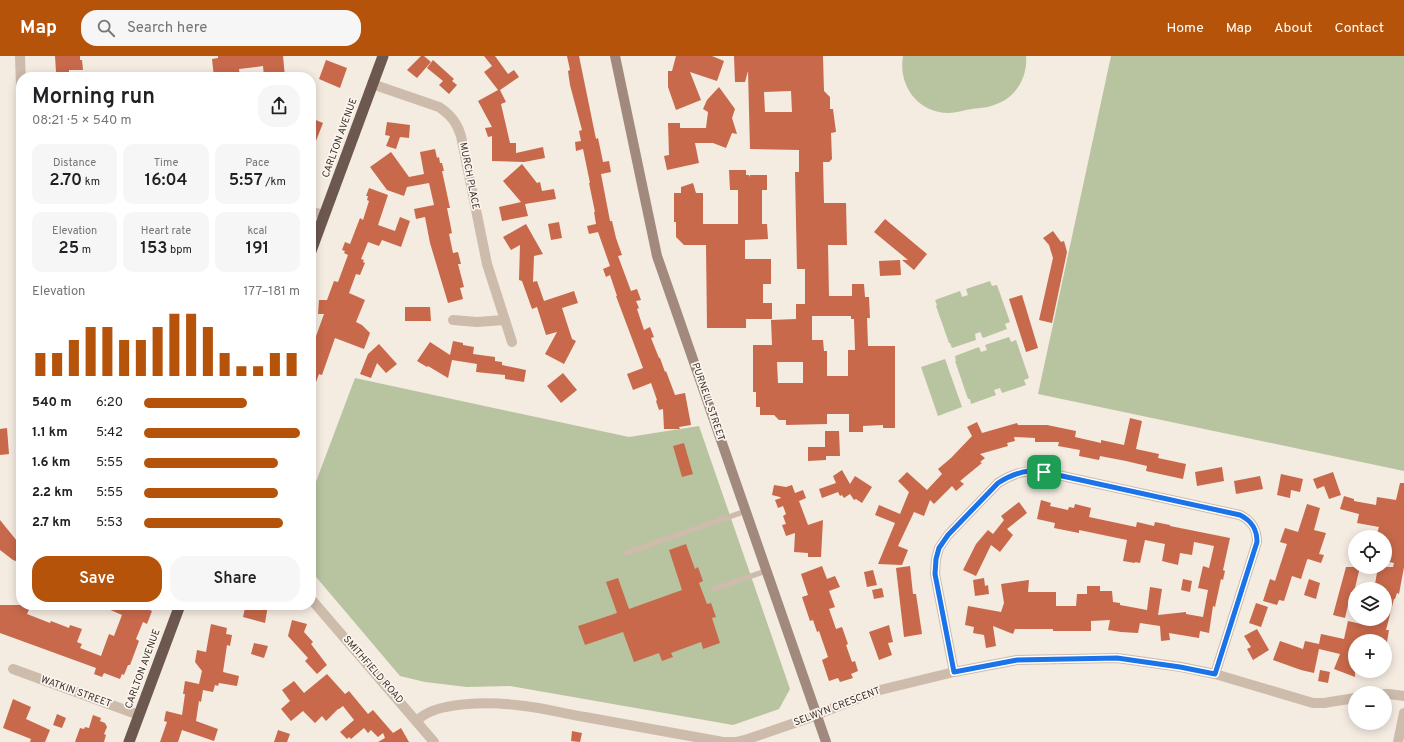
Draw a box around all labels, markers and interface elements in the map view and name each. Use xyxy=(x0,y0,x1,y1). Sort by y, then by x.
search box xyxy=(81,10,361,46)
text: Map xyxy=(20,16,57,40)
icon: search xyxy=(95,17,117,39)
text: Search here xyxy=(127,19,207,38)
text: Home xyxy=(1167,20,1204,37)
text: Map xyxy=(1226,20,1252,37)
text: About xyxy=(1274,20,1313,37)
text: Contact xyxy=(1335,20,1384,37)
text: Morning run xyxy=(32,84,155,111)
button: share xyxy=(258,85,300,127)
street label: CARLTON AVENUE xyxy=(320,96,360,180)
text: 08:21 · 5 × 540 m xyxy=(32,113,132,129)
street label: MURCH PLACE xyxy=(456,141,482,211)
text: Distance xyxy=(53,156,96,170)
text: Time xyxy=(154,156,178,170)
text: Pace xyxy=(245,156,269,170)
text: 2.70 xyxy=(49,170,82,192)
text: 16:04 xyxy=(145,170,187,192)
text: 5:57 xyxy=(229,170,263,192)
text: km xyxy=(82,175,100,189)
text: /km xyxy=(263,175,286,189)
text: Elevation xyxy=(52,224,97,238)
text: Heart rate xyxy=(141,224,191,238)
text: kcal xyxy=(248,224,267,238)
text: 25 xyxy=(58,238,79,260)
text: 153 xyxy=(140,238,168,260)
text: 191 xyxy=(246,238,269,260)
text: m xyxy=(79,243,91,257)
text: bpm xyxy=(168,243,192,257)
text: Elevation xyxy=(32,284,85,300)
text: 177–181 m xyxy=(244,284,300,300)
street label: PURNELL STREET xyxy=(688,361,728,443)
text: 540 m xyxy=(32,395,72,411)
text: 6:20 xyxy=(96,395,123,411)
text: 1.1 km xyxy=(32,425,68,441)
text: 5:42 xyxy=(96,425,123,441)
text: 1.6 km xyxy=(32,455,70,471)
text: 5:55 xyxy=(96,455,123,471)
pin xyxy=(1027,455,1061,489)
icon: arrive xyxy=(1033,461,1055,483)
text: 2.2 km xyxy=(32,485,73,501)
text: 5:55 xyxy=(96,485,123,501)
text: 2.7 km xyxy=(32,515,71,531)
text: 5:53 xyxy=(96,515,123,531)
map controls xyxy=(1348,530,1392,730)
button: locate xyxy=(1348,530,1392,574)
button: Save xyxy=(32,556,162,602)
button: Share xyxy=(170,556,300,602)
button: layers xyxy=(1348,582,1392,626)
street label: CARLTON AVENUE xyxy=(123,627,163,711)
street label: SMITHFIELD ROAD xyxy=(340,633,406,707)
button: + xyxy=(1348,634,1392,678)
street label: WATKIN STREET xyxy=(39,673,113,711)
street label: SELWYN CRESCENT xyxy=(792,684,882,729)
button: − xyxy=(1348,686,1392,730)

